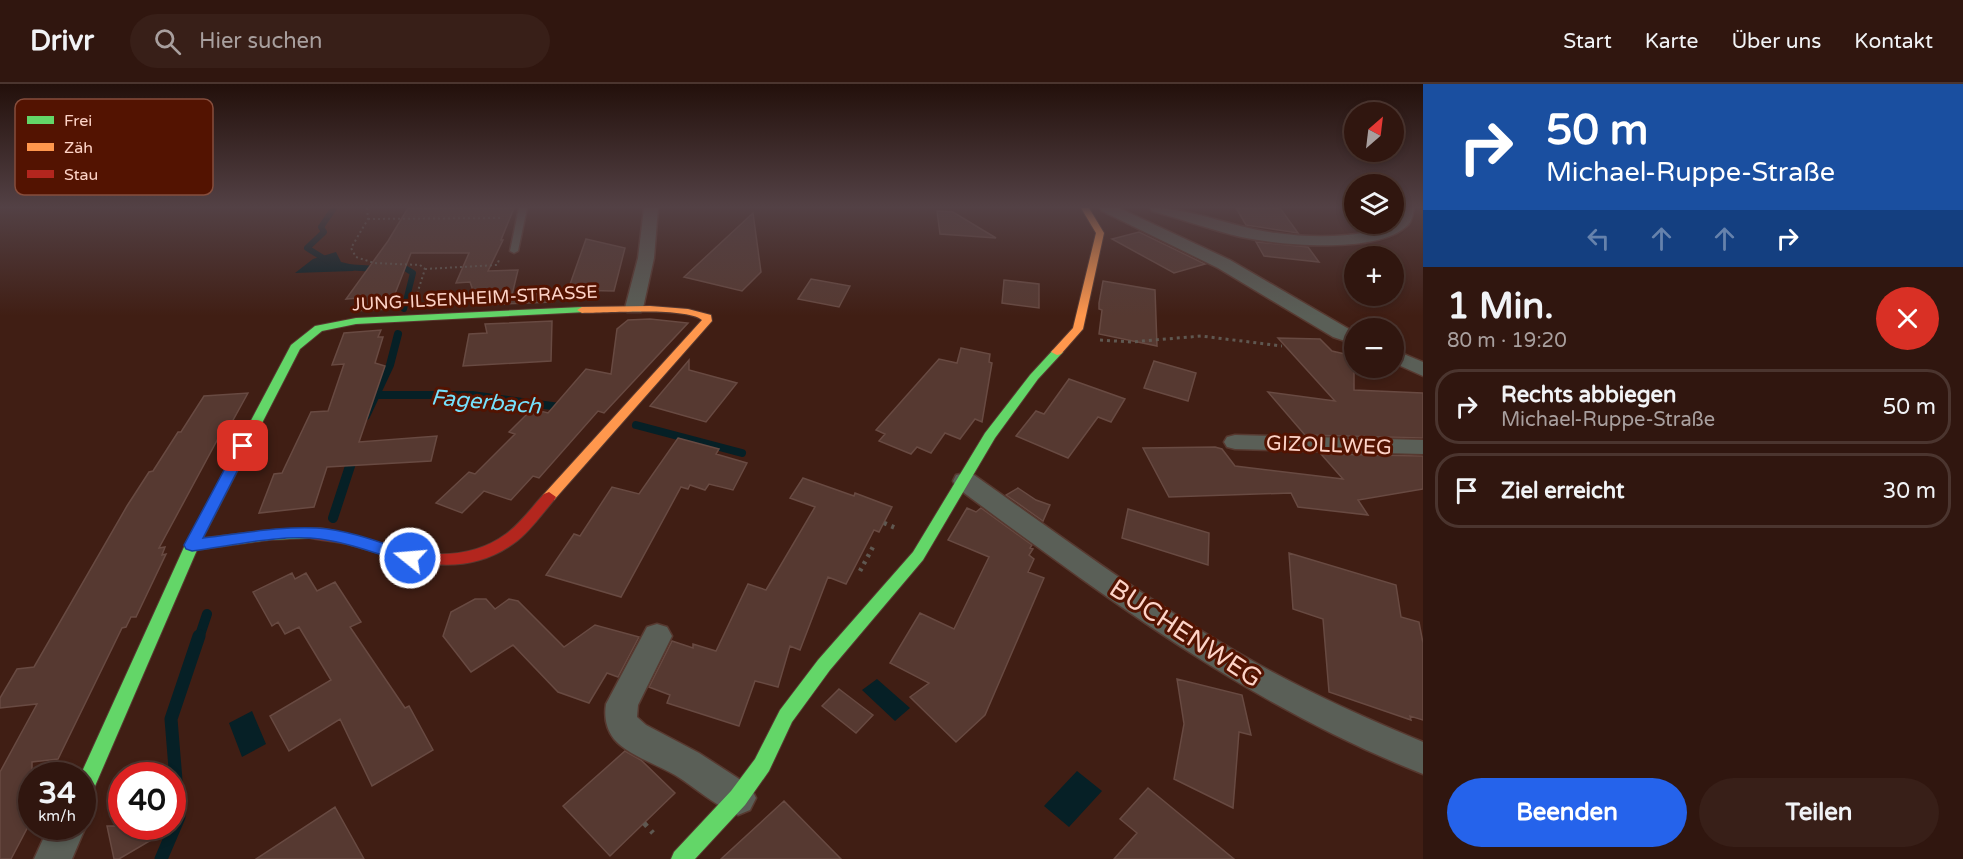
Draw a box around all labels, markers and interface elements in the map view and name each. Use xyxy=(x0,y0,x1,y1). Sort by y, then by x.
search box xyxy=(130,14,550,68)
text: Drivr xyxy=(30,24,94,58)
icon: search xyxy=(151,25,184,58)
text: Hier suchen xyxy=(199,28,322,54)
text: Start xyxy=(1563,29,1612,54)
text: Karte xyxy=(1645,29,1698,54)
text: Über uns xyxy=(1731,29,1821,54)
text: Kontakt xyxy=(1854,29,1933,54)
legend xyxy=(15,99,213,195)
north arrow xyxy=(1344,102,1404,162)
map controls xyxy=(1344,102,1404,378)
text: 50 m xyxy=(1546,105,1648,156)
icon: right xyxy=(1447,108,1525,186)
text: Frei xyxy=(64,111,92,131)
text: Zäh xyxy=(64,138,93,158)
text: Michael-Ruppe-Straße xyxy=(1546,156,1835,189)
text: Stau xyxy=(64,165,98,185)
button: layers xyxy=(1344,174,1404,234)
icon: left xyxy=(1582,222,1615,255)
icon: ahead xyxy=(1645,222,1678,255)
icon: ahead xyxy=(1708,222,1741,255)
icon: right xyxy=(1771,222,1804,255)
button: + xyxy=(1344,246,1404,306)
street label: JUNG-ILSENHEIM-STRASSE xyxy=(352,281,598,315)
text: 1 Min. xyxy=(1447,285,1554,328)
button: close xyxy=(1876,287,1939,350)
button: − xyxy=(1344,318,1404,378)
text: 80 m · 19:20 xyxy=(1447,329,1567,353)
text: Rechts abbiegen xyxy=(1501,382,1676,408)
water label: Fagerbach xyxy=(430,384,543,420)
icon: right xyxy=(1450,390,1483,423)
text: 50 m xyxy=(1882,394,1936,420)
text: Michael-Ruppe-Straße xyxy=(1501,408,1715,432)
pin xyxy=(217,420,268,471)
icon: arrive xyxy=(226,429,259,462)
street label: GIZOLLWEG xyxy=(1266,431,1392,460)
icon: arrive xyxy=(1450,474,1483,507)
text: Ziel erreicht xyxy=(1501,478,1624,504)
text: 30 m xyxy=(1882,478,1936,504)
position arrow xyxy=(378,526,442,590)
street label: BUCHENWEG xyxy=(1104,573,1268,694)
speed limit sign: 40 xyxy=(108,762,186,840)
text: 34 xyxy=(38,775,76,812)
button: Beenden xyxy=(1447,778,1687,847)
button: Teilen xyxy=(1699,778,1939,847)
text: km/h xyxy=(38,807,76,825)

